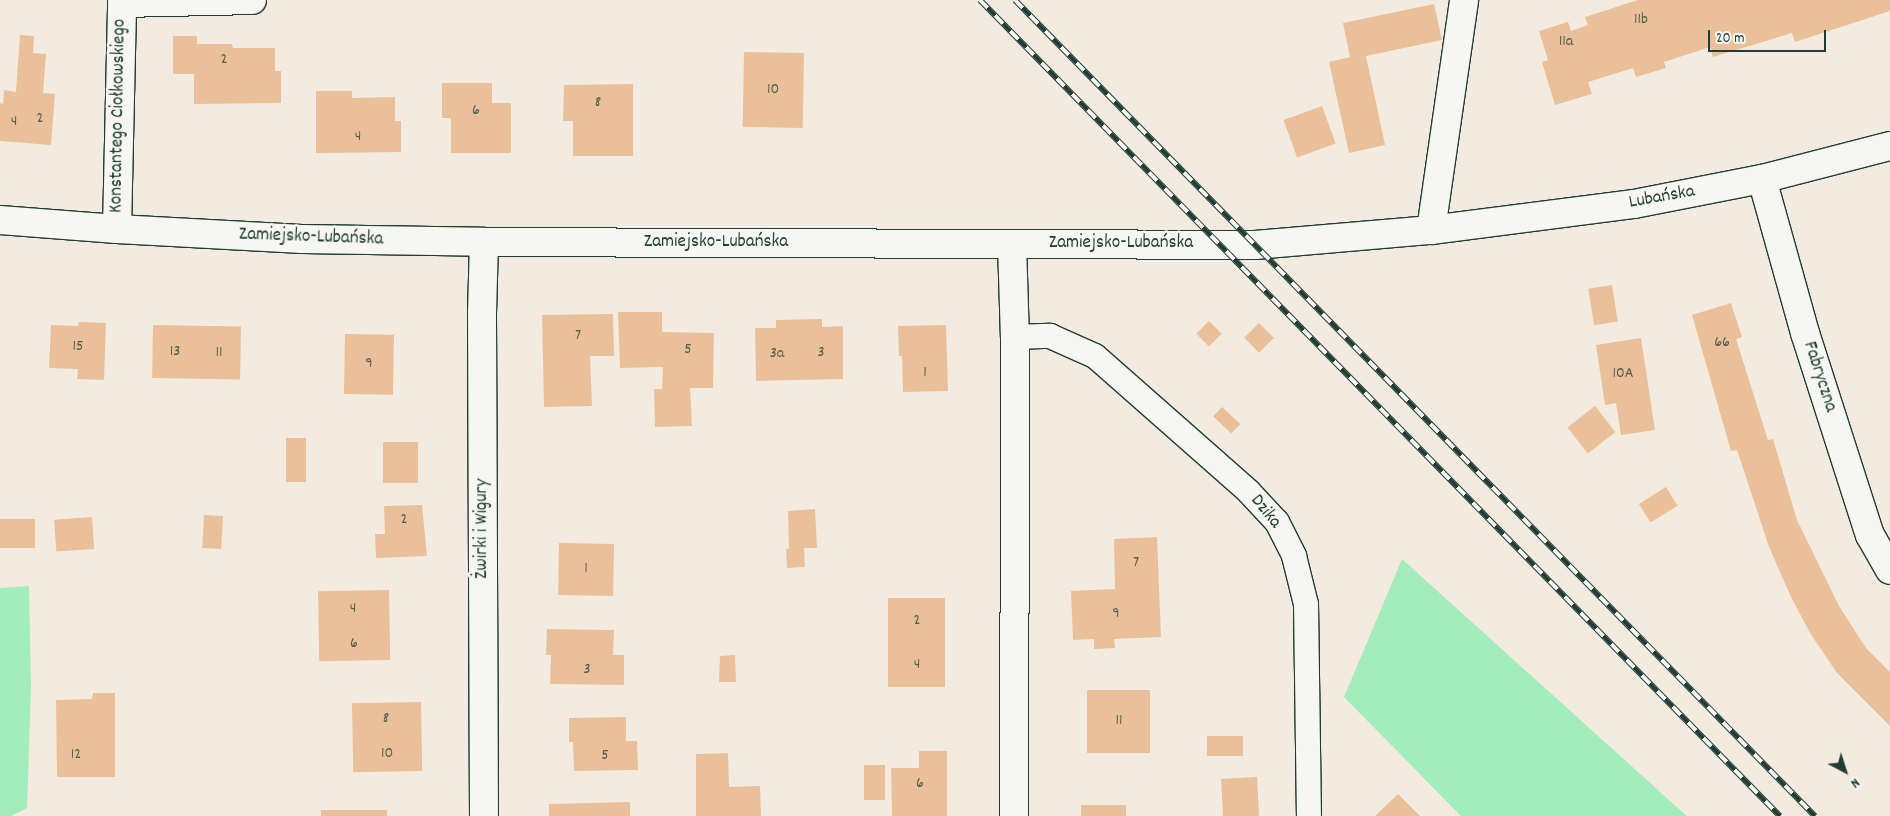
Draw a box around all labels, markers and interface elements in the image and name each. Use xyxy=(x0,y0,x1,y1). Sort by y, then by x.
house number: 11b xyxy=(1634,10,1648,30)
street label: Konstantego Ciołkowskiego xyxy=(106,19,132,213)
scale bar xyxy=(1710,20,1828,52)
text: 20 m xyxy=(1716,28,1744,50)
house number: 11a xyxy=(1559,32,1573,52)
house number: 2 xyxy=(221,50,227,70)
house number: 10 xyxy=(767,80,779,100)
house number: 8 xyxy=(595,93,601,113)
house number: 6 xyxy=(472,101,480,121)
house number: 2 xyxy=(37,109,43,129)
house number: 4 xyxy=(11,112,17,132)
house number: 4 xyxy=(355,127,361,147)
street label: Lubańska xyxy=(1627,181,1697,215)
street label: Zamiejsko-Lubańska xyxy=(238,224,384,252)
street label: Zamiejsko-Lubańska xyxy=(644,232,788,254)
street label: Zamiejsko-Lubańska xyxy=(1049,233,1193,255)
house number: 7 xyxy=(575,326,581,346)
house number: 66 xyxy=(1714,333,1730,353)
house number: 15 xyxy=(73,337,83,357)
street label: Fabryczna xyxy=(1797,339,1841,415)
house number: 5 xyxy=(684,340,692,360)
house number: 13 xyxy=(170,342,180,362)
house number: 11 xyxy=(215,343,223,363)
house number: 3 xyxy=(817,343,825,363)
house number: 3a xyxy=(770,344,784,364)
house number: 9 xyxy=(365,354,373,374)
house number: 1 xyxy=(923,363,927,383)
house number: 10A xyxy=(1613,364,1633,384)
street label: Żwirki i Wigury xyxy=(472,479,494,579)
street label: Dzika xyxy=(1244,490,1286,534)
house number: 2 xyxy=(401,510,407,530)
house number: 7 xyxy=(1133,553,1139,573)
house number: 1 xyxy=(584,559,588,579)
house number: 4 xyxy=(350,599,356,619)
house number: 9 xyxy=(1112,604,1120,624)
house number: 2 xyxy=(914,611,920,631)
house number: 6 xyxy=(350,634,358,654)
house number: 4 xyxy=(914,655,920,675)
house number: 3 xyxy=(583,660,591,680)
house number: 8 xyxy=(383,709,389,729)
house number: 11 xyxy=(1115,711,1123,731)
house number: 10 xyxy=(381,744,393,764)
house number: 12 xyxy=(71,745,81,765)
house number: 5 xyxy=(601,746,609,766)
north arrow xyxy=(1820,746,1870,796)
text: N xyxy=(1846,773,1864,792)
house number: 6 xyxy=(916,774,924,794)

